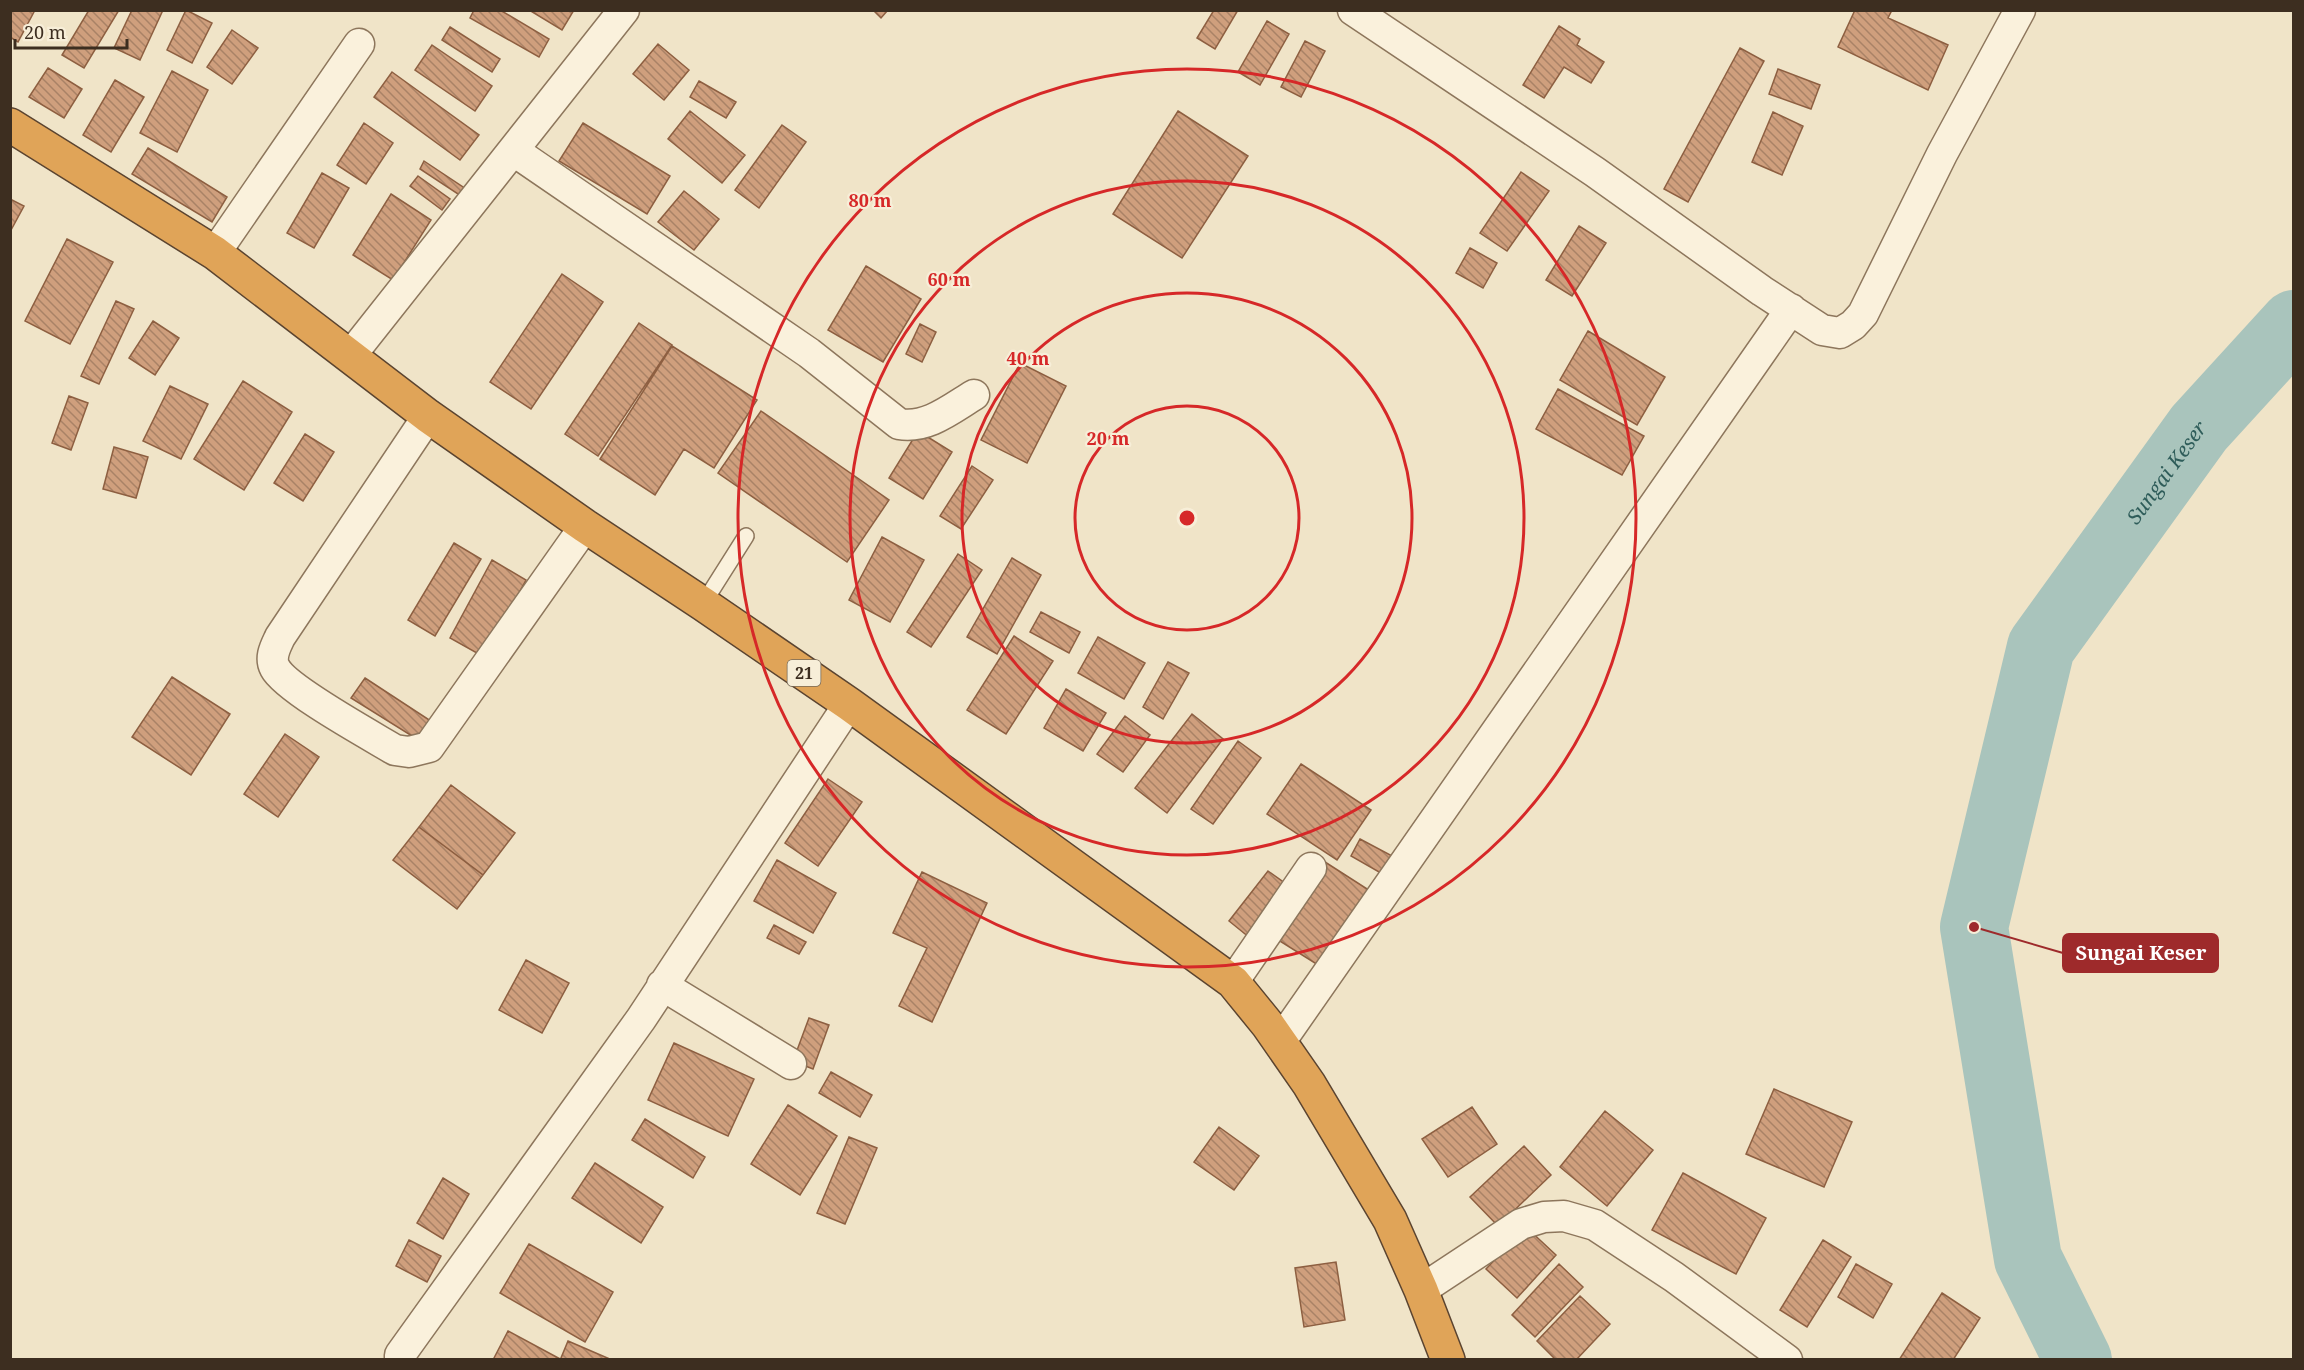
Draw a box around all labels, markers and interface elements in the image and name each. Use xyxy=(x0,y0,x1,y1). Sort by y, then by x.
scale bar xyxy=(15,12,128,50)
text: 20 m xyxy=(24,20,66,44)
text: 80 m xyxy=(849,188,892,212)
text: 60 m xyxy=(928,267,971,291)
text: 40 m xyxy=(1007,346,1050,370)
water label: Sungai Keser xyxy=(2120,414,2213,529)
text: 20 m xyxy=(1087,426,1130,450)
centre of rings xyxy=(1177,508,1197,528)
road number: 21 xyxy=(788,660,820,686)
callout: Sungai Keser xyxy=(2063,934,2218,972)
text: Sungai Keser xyxy=(2076,939,2207,966)

